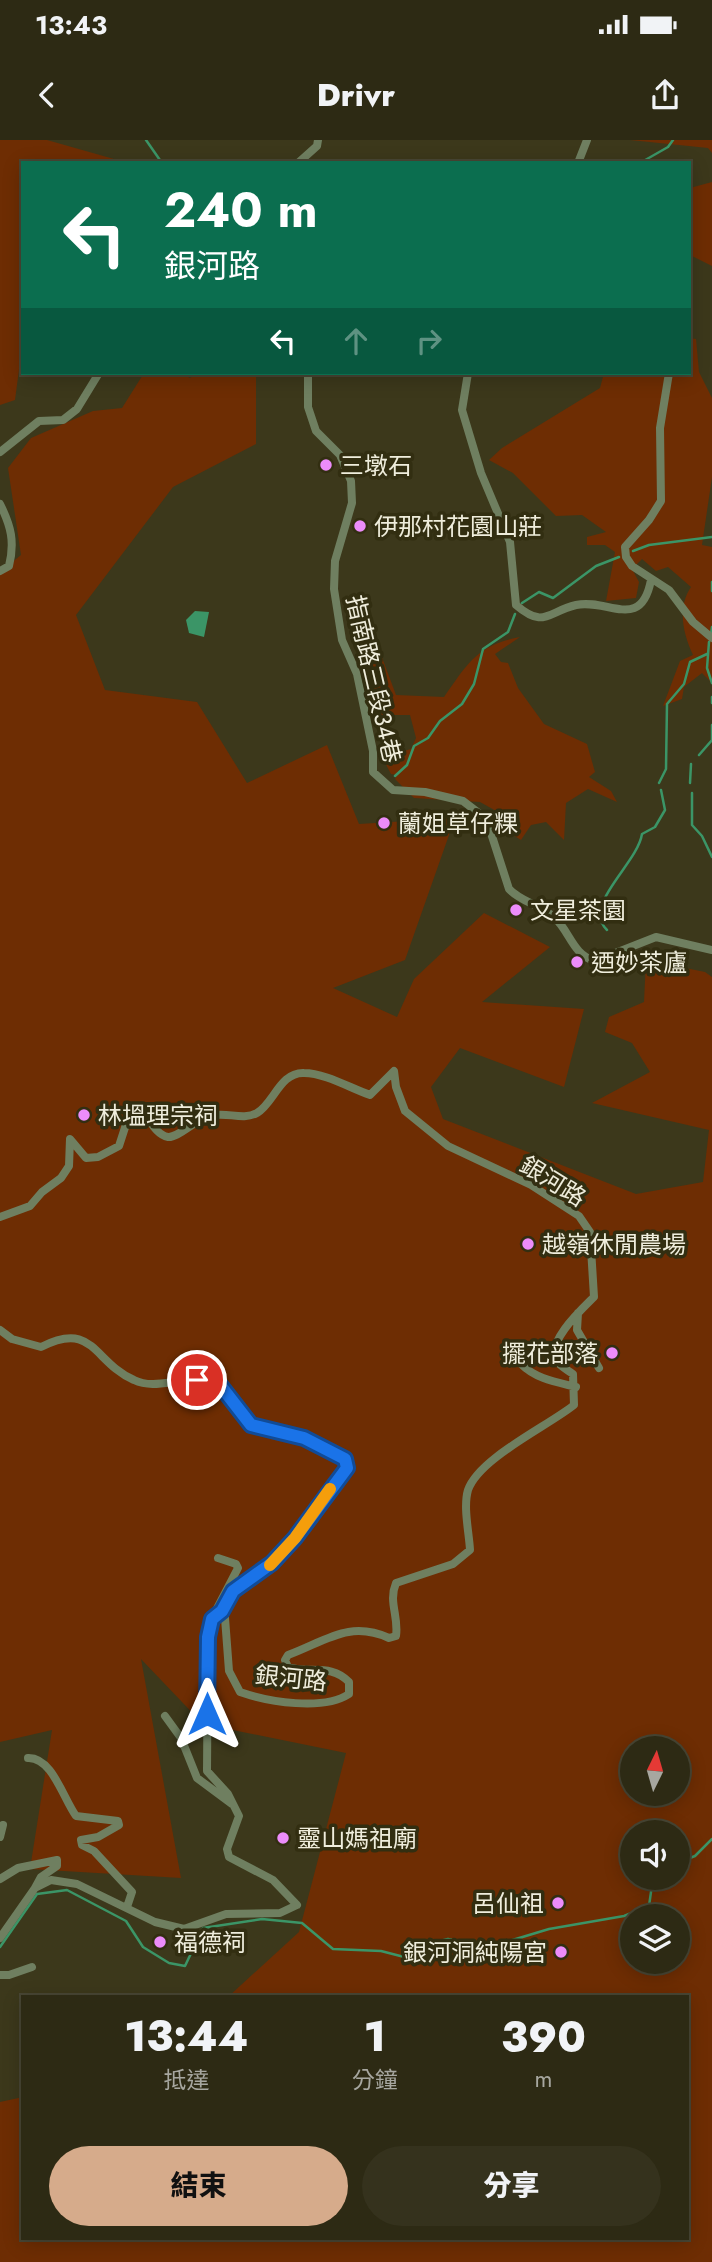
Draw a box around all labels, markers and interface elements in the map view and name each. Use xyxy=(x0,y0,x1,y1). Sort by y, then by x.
text: 13:43 xyxy=(35,6,107,44)
text: Drivr xyxy=(317,72,395,118)
icon: back xyxy=(28,76,66,114)
icon: share xyxy=(646,76,684,114)
text: 240 m xyxy=(164,175,318,245)
icon: left xyxy=(49,189,140,280)
text: 銀河路 xyxy=(164,243,260,289)
icon: left xyxy=(264,322,302,360)
icon: ahead xyxy=(337,322,375,360)
icon: right xyxy=(410,322,448,360)
place label: 三墩石 xyxy=(340,448,412,483)
marker: 三墩石 xyxy=(318,457,334,473)
place label: 伊那村花園山莊 xyxy=(374,509,542,544)
marker: 伊那村花園山莊 xyxy=(352,518,368,534)
street label: 指南路三段34巷 xyxy=(338,592,410,766)
place label: 蘭姐草仔粿 xyxy=(398,806,518,841)
marker: 蘭姐草仔粿 xyxy=(376,815,392,831)
place label: 文星茶園 xyxy=(530,893,626,928)
marker: 文星茶園 xyxy=(508,902,524,918)
place label: 迺妙茶廬 xyxy=(591,945,687,980)
marker: 迺妙茶廬 xyxy=(569,954,585,970)
place label: 林塭理宗祠 xyxy=(98,1098,218,1133)
marker: 林塭理宗祠 xyxy=(76,1107,92,1123)
street label: 銀河路 xyxy=(513,1147,593,1215)
place label: 越嶺休閒農場 xyxy=(542,1227,686,1262)
marker: 越嶺休閒農場 xyxy=(520,1236,536,1252)
place label: 擺花部落 xyxy=(502,1336,598,1371)
marker: 擺花部落 xyxy=(604,1345,620,1361)
pin xyxy=(167,1350,227,1410)
icon: arrive xyxy=(178,1361,216,1399)
street label: 銀河路 xyxy=(253,1657,329,1699)
position arrow xyxy=(170,1677,244,1751)
north arrow xyxy=(620,1736,690,1806)
map controls xyxy=(620,1736,690,1974)
button: sound xyxy=(620,1820,690,1890)
place label: 靈山媽祖廟 xyxy=(297,1821,417,1856)
marker: 靈山媽祖廟 xyxy=(275,1830,291,1846)
place label: 呂仙祖 xyxy=(472,1886,544,1921)
marker: 呂仙祖 xyxy=(550,1895,566,1911)
button: layers xyxy=(620,1904,690,1974)
place label: 福德祠 xyxy=(174,1925,246,1960)
marker: 福德祠 xyxy=(152,1934,168,1950)
place label: 銀河洞純陽宮 xyxy=(403,1935,547,1970)
marker: 銀河洞純陽宮 xyxy=(553,1944,569,1960)
text: 13:44 xyxy=(124,2006,249,2067)
text: 1 xyxy=(364,2006,386,2067)
text: 390 xyxy=(501,2007,586,2068)
text: m xyxy=(534,2062,552,2096)
text: 抵達 xyxy=(163,2063,209,2097)
text: 分鐘 xyxy=(352,2063,398,2097)
button: 結束 xyxy=(49,2146,348,2226)
button: 分享 xyxy=(362,2146,661,2226)

